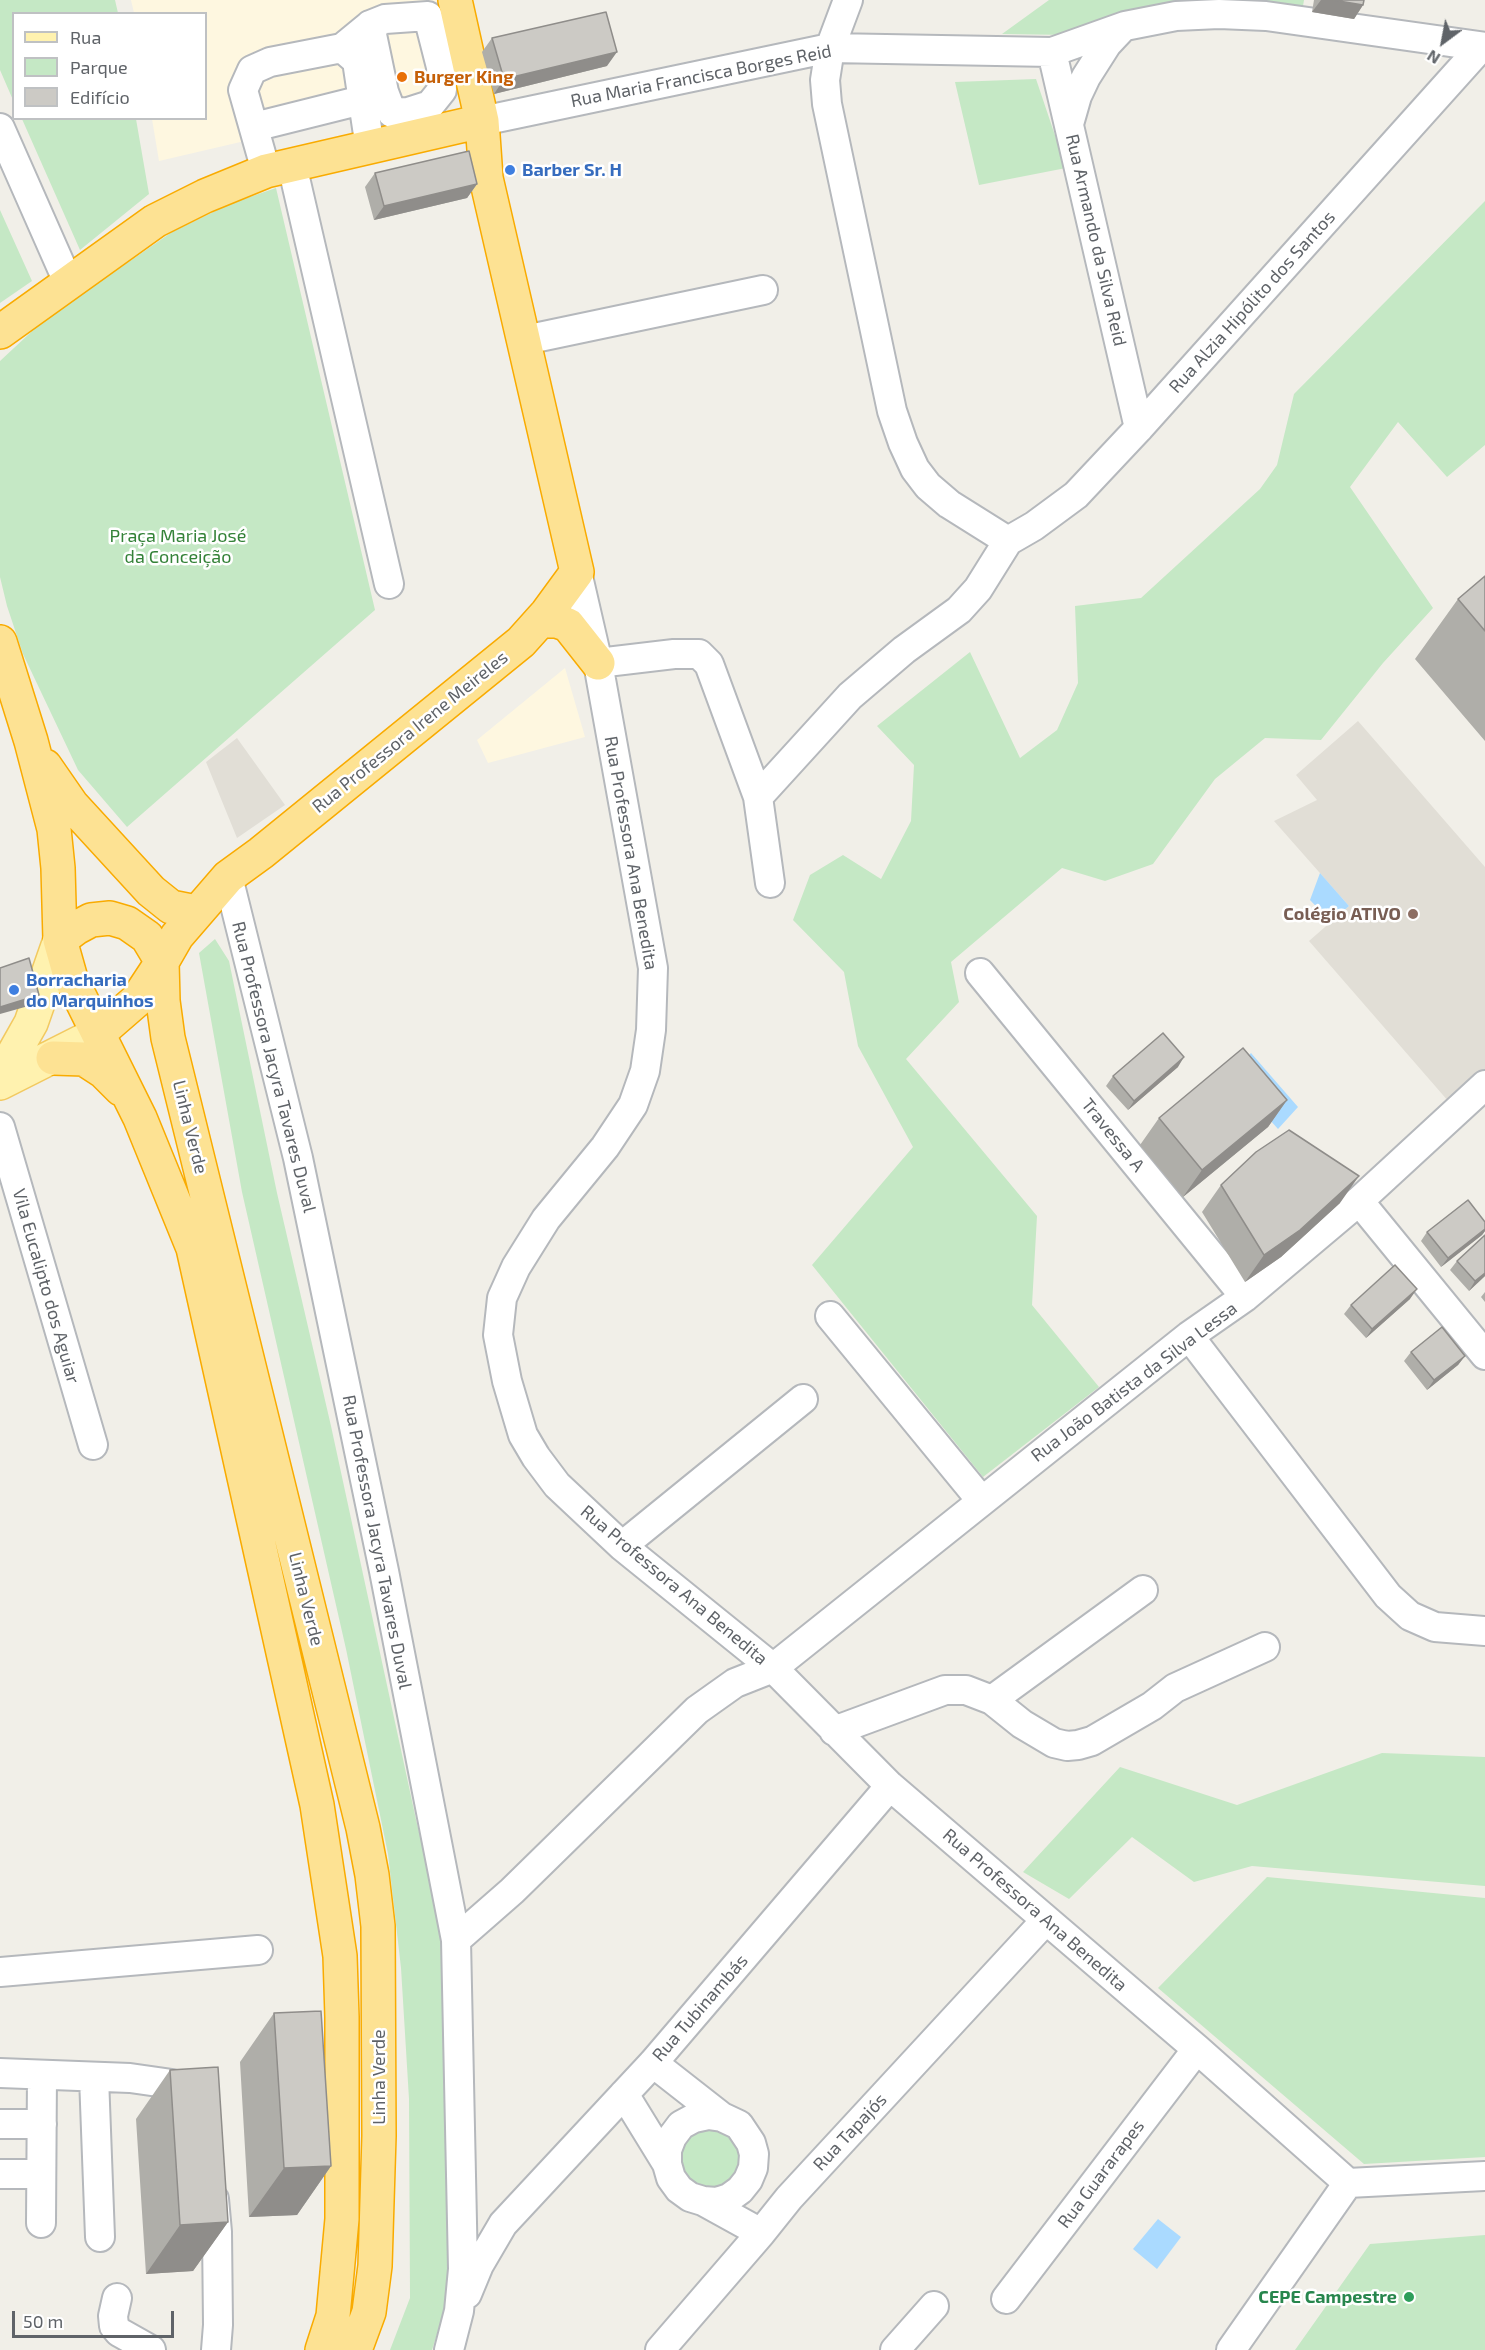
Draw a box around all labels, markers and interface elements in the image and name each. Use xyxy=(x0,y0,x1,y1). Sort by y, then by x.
legend xyxy=(12,12,207,120)
north arrow xyxy=(1413,12,1473,72)
text: Rua xyxy=(70,26,101,48)
street label: Rua Maria Francisca Borges Reid xyxy=(569,40,833,112)
text: N xyxy=(1423,47,1443,69)
text: Parque xyxy=(70,56,128,78)
place label: Burger King xyxy=(414,66,514,88)
marker: Burger King xyxy=(395,70,409,84)
text: Edifício xyxy=(70,86,130,108)
street label: Rua Armando da Silva Reid xyxy=(1061,132,1131,348)
place label: Barber Sr. H xyxy=(522,159,622,181)
marker: Barber Sr. H xyxy=(503,163,517,177)
street label: Rua Alzia Hipólito dos Santos xyxy=(1164,206,1340,398)
park label: Praça Maria José da Conceição xyxy=(110,525,246,568)
street label: Rua Professora Irene Meireles xyxy=(308,646,512,818)
street label: Rua Professora Ana Benedita xyxy=(600,734,662,972)
place label: Colégio ATIVO xyxy=(1283,903,1401,925)
marker: Colégio ATIVO xyxy=(1406,907,1420,921)
street label: Rua Professora Jacyra Tavares Duval xyxy=(227,919,321,1215)
place label: Borracharia do Marquinhos xyxy=(26,969,154,1012)
marker: Borracharia do Marquinhos xyxy=(7,983,21,997)
street label: Linha Verde xyxy=(168,1078,212,1176)
street label: Travessa A xyxy=(1077,1094,1149,1176)
street label: Vila Eucalipto dos Aguiar xyxy=(8,1186,84,1386)
street label: Rua João Batista da Silva Lessa xyxy=(1027,1298,1241,1466)
street label: Rua Professora Jacyra Tavares Duval xyxy=(338,1393,416,1691)
street label: Rua Professora Ana Benedita xyxy=(576,1501,772,1669)
street label: Linha Verde xyxy=(284,1550,328,1648)
street label: Rua Professora Ana Benedita xyxy=(938,1824,1132,1996)
street label: Rua Tubinambás xyxy=(648,1950,752,2066)
street label: Linha Verde xyxy=(368,2029,390,2125)
street label: Rua Tapajós xyxy=(809,2089,891,2175)
street label: Rua Guararapes xyxy=(1053,2116,1149,2232)
place label: CEPE Campestre xyxy=(1258,2286,1397,2308)
marker: CEPE Campestre xyxy=(1402,2290,1416,2304)
scale bar xyxy=(15,2299,177,2337)
text: 50 m xyxy=(23,2310,63,2332)

